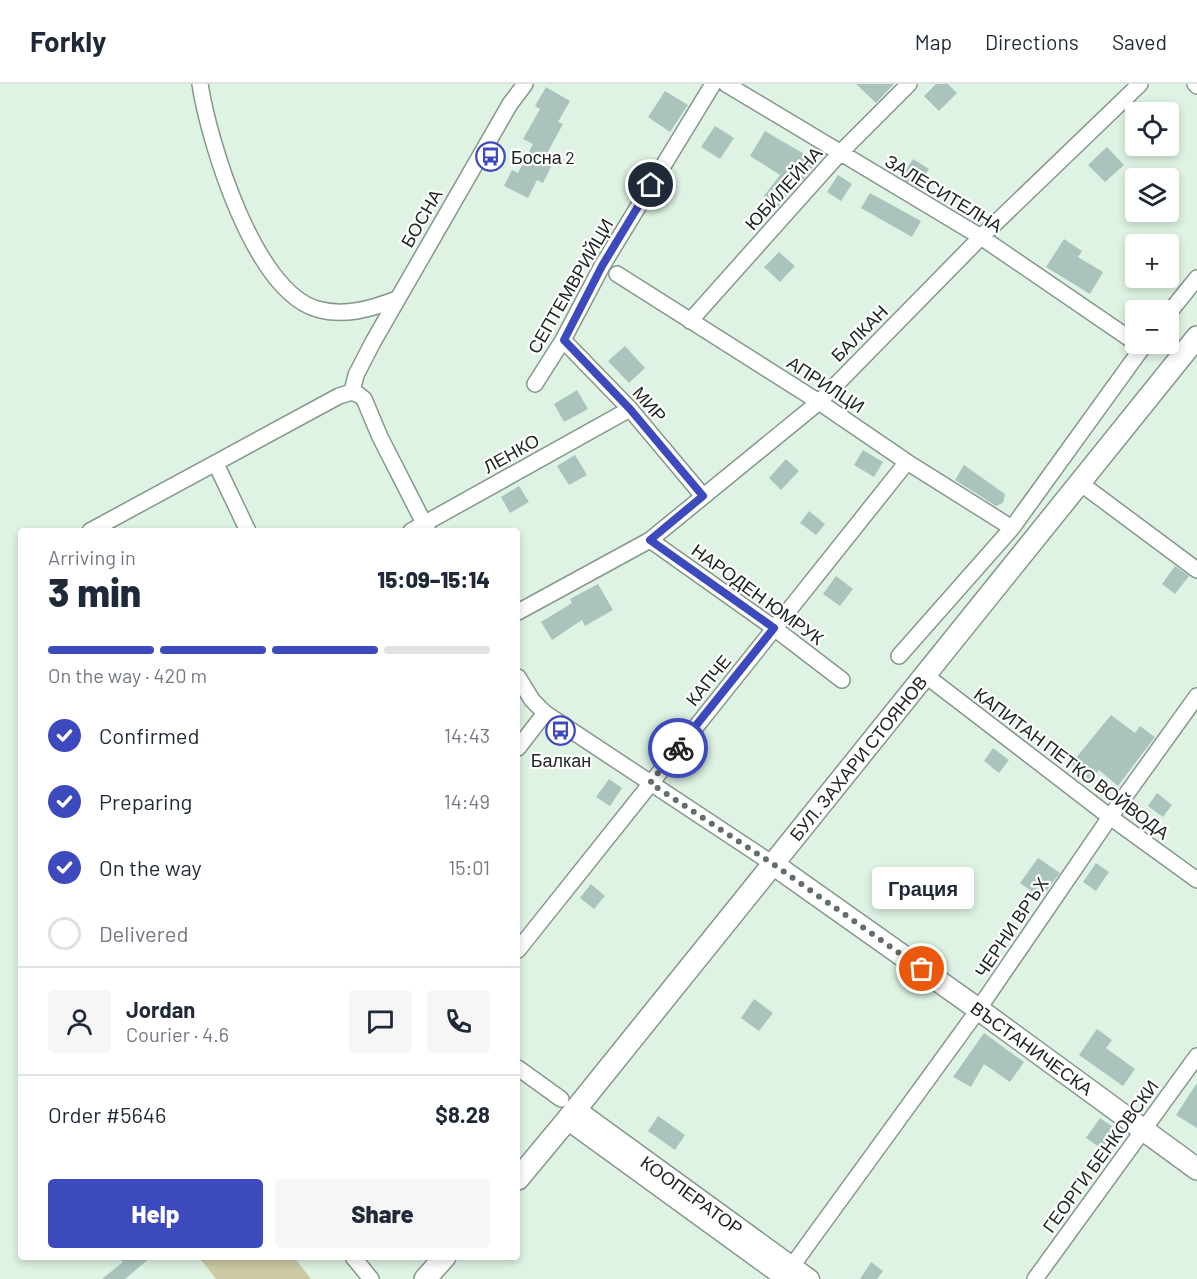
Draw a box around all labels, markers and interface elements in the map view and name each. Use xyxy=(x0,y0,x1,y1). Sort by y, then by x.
text: Forkly xyxy=(30,24,106,58)
text: Map xyxy=(915,29,952,54)
text: Directions xyxy=(985,29,1079,54)
text: Saved xyxy=(1112,29,1167,54)
map controls xyxy=(1125,102,1179,354)
button: locate xyxy=(1125,102,1179,156)
bus stop icon: Босна 2 xyxy=(474,141,506,173)
street label: ЮБИЛЕЙНА xyxy=(740,142,826,234)
place label: Босна 2 xyxy=(511,146,575,168)
street label: ЗАЛЕСИТЕЛНА xyxy=(881,149,1007,237)
pin xyxy=(625,159,676,210)
icon: home xyxy=(634,168,667,201)
button: layers xyxy=(1125,168,1179,222)
street label: БОСНА xyxy=(396,185,446,251)
street label: СЕПТЕМВРИЙЦИ xyxy=(522,215,618,357)
button: + xyxy=(1125,234,1179,288)
street label: БАЛКАН xyxy=(826,300,892,366)
button: − xyxy=(1125,300,1179,354)
street label: АПРИЛЦИ xyxy=(783,351,869,417)
street label: МИР xyxy=(629,382,671,426)
street label: ЛЕНКО xyxy=(479,429,543,477)
street label: НАРОДЕН ЮМРУК xyxy=(688,539,829,650)
text: Arriving in xyxy=(48,545,136,569)
text: 15:09–15:14 xyxy=(377,566,490,592)
text: 3 min xyxy=(48,568,141,615)
street label: КАПЧЕ xyxy=(681,650,735,710)
text: On the way · 420 m xyxy=(48,663,207,687)
street label: БУЛ. ЗАХАРИ СТОЯНОВ xyxy=(785,671,931,845)
street label: КАПИТАН ПЕТКО ВОЙВОДА xyxy=(970,682,1174,844)
bus stop icon: Балкан xyxy=(545,715,577,747)
courier xyxy=(648,718,708,778)
icon: check xyxy=(48,719,81,752)
text: Confirmed xyxy=(99,722,199,748)
text: 14:43 xyxy=(444,723,490,747)
icon: bike xyxy=(662,732,695,765)
place label: Балкан xyxy=(531,749,591,771)
icon: check xyxy=(48,785,81,818)
text: Preparing xyxy=(99,788,192,814)
text: 14:49 xyxy=(444,789,490,813)
icon: check xyxy=(48,851,81,884)
text: On the way xyxy=(99,854,202,880)
text: 15:01 xyxy=(448,855,490,879)
callout: Грация xyxy=(871,867,973,909)
street label: ЧЕРНИ ВРЪХ xyxy=(969,873,1053,981)
text: Грация xyxy=(888,876,958,900)
text: Delivered xyxy=(99,920,188,946)
pin xyxy=(896,943,947,994)
icon: bag xyxy=(905,952,938,985)
button: person xyxy=(48,990,111,1053)
button: chat xyxy=(349,990,412,1053)
button: phone xyxy=(427,990,490,1053)
text: Jordan xyxy=(126,996,195,1022)
street label: ВЪСТАНИЧЕСКА xyxy=(967,996,1097,1100)
text: Courier · 4.6 xyxy=(126,1022,229,1046)
street label: ГЕОРГИ БЕНКОВСКИ xyxy=(1037,1076,1163,1236)
text: Order #5646 xyxy=(48,1101,166,1127)
text: $8.28 xyxy=(435,1101,490,1127)
street label: КООПЕРАТОР xyxy=(637,1151,747,1239)
button: Help xyxy=(48,1179,263,1248)
button: Share xyxy=(275,1179,490,1248)

